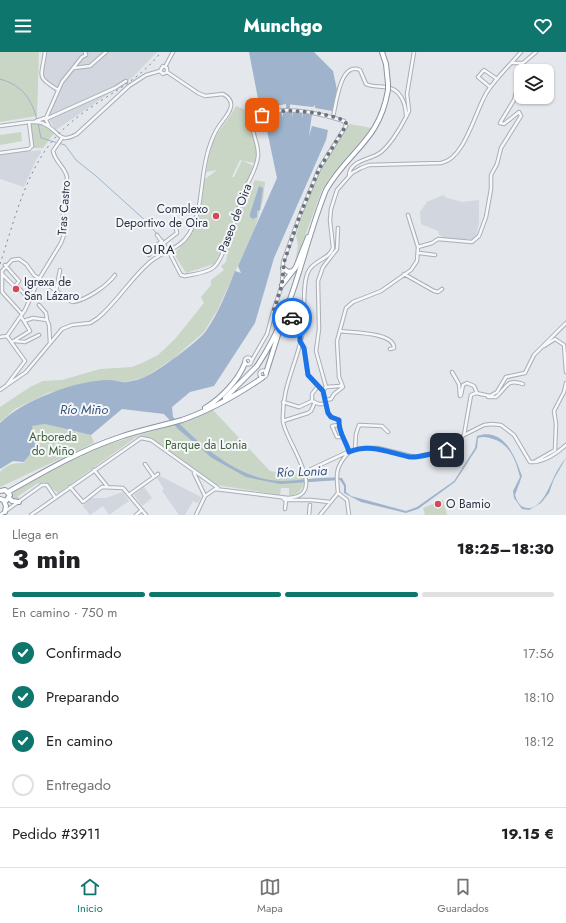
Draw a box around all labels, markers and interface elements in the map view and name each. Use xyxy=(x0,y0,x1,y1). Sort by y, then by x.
text: Munchgo xyxy=(243,13,323,39)
icon: menu xyxy=(12,15,34,37)
icon: heart xyxy=(532,15,554,37)
map controls xyxy=(514,64,554,104)
button: layers xyxy=(514,64,554,104)
pin xyxy=(245,98,279,132)
icon: bag xyxy=(251,104,273,126)
street label: Tras Castro xyxy=(53,179,75,236)
street label: Paseo de Oira xyxy=(214,181,256,255)
place label: Complexo Deportivo de Oira xyxy=(116,200,208,232)
marker: Complexo Deportivo de Oira xyxy=(211,211,221,221)
district label: OIRA xyxy=(142,240,176,259)
place label: Igrexa de San Lázaro xyxy=(24,273,80,305)
marker: Igrexa de San Lázaro xyxy=(11,284,21,294)
courier xyxy=(272,298,312,338)
icon: car xyxy=(281,307,303,329)
water label: Río Miño xyxy=(60,400,108,419)
park label: Arboreda do Miño xyxy=(29,428,77,460)
pin xyxy=(430,433,464,467)
park label: Parque da Lonia xyxy=(165,436,247,454)
icon: home xyxy=(436,439,458,461)
water label: Río Lonia xyxy=(276,461,328,482)
place label: O Bamio xyxy=(446,495,491,513)
marker: O Bamio xyxy=(433,499,443,509)
text: Llega en xyxy=(12,525,59,544)
text: 18:25–18:30 xyxy=(457,538,554,560)
text: 3 min xyxy=(12,540,81,578)
text: En camino · 750 m xyxy=(12,603,117,622)
icon: check xyxy=(12,642,34,664)
text: Confirmado xyxy=(46,642,121,664)
text: 17:56 xyxy=(523,644,554,663)
icon: check xyxy=(12,686,34,708)
text: Preparando xyxy=(46,686,119,708)
text: 18:10 xyxy=(524,688,554,707)
icon: check xyxy=(12,730,34,752)
text: En camino xyxy=(46,730,113,752)
text: 18:12 xyxy=(524,732,554,751)
text: Entregado xyxy=(46,774,111,796)
text: Pedido #3911 xyxy=(12,823,101,845)
text: 19.15 € xyxy=(501,823,554,845)
tab: Inicio xyxy=(77,876,103,916)
tab: Mapa xyxy=(257,876,283,916)
tab: Guardados xyxy=(437,876,489,916)

